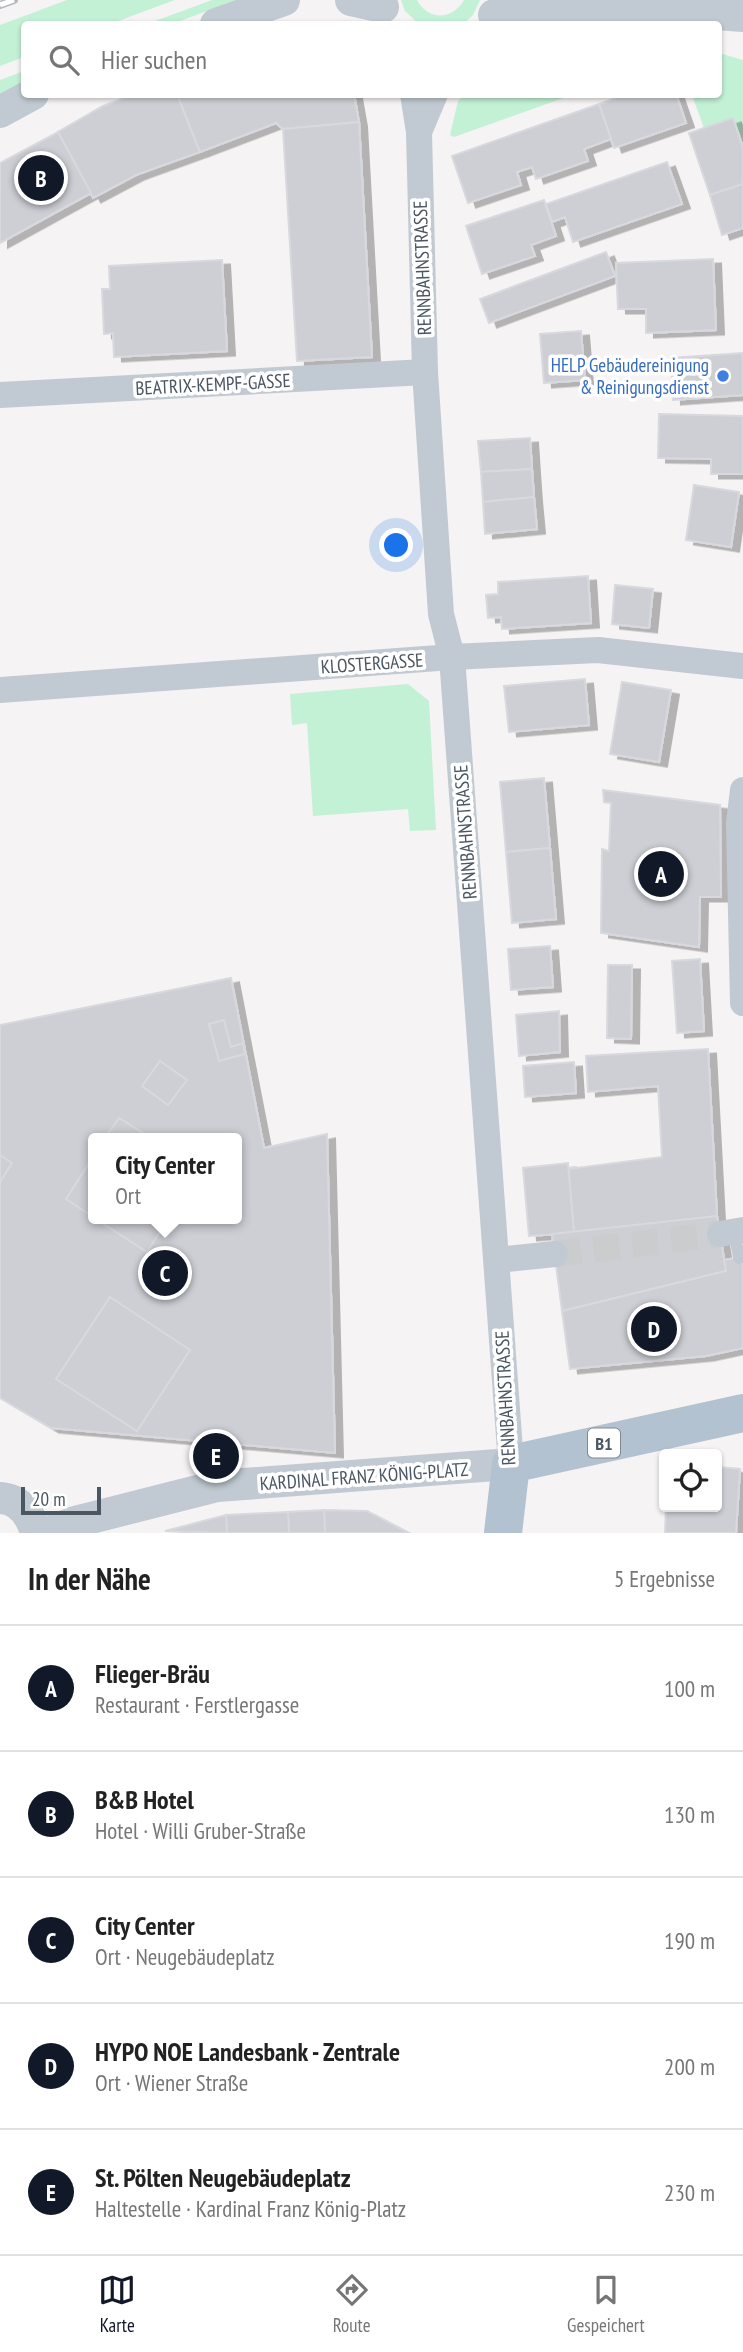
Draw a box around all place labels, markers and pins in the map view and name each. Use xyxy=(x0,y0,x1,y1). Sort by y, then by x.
pin: B xyxy=(18,152,64,204)
place label: HELP Gebäudereinigung & Reinigungsdienst xyxy=(551,353,710,399)
marker: HELP Gebäudereinigung & Reinigungsdienst xyxy=(715,368,731,384)
pin: A xyxy=(638,848,684,900)
pin: C xyxy=(142,1247,188,1299)
pin: D xyxy=(631,1303,677,1355)
pin: E xyxy=(193,1430,239,1482)

